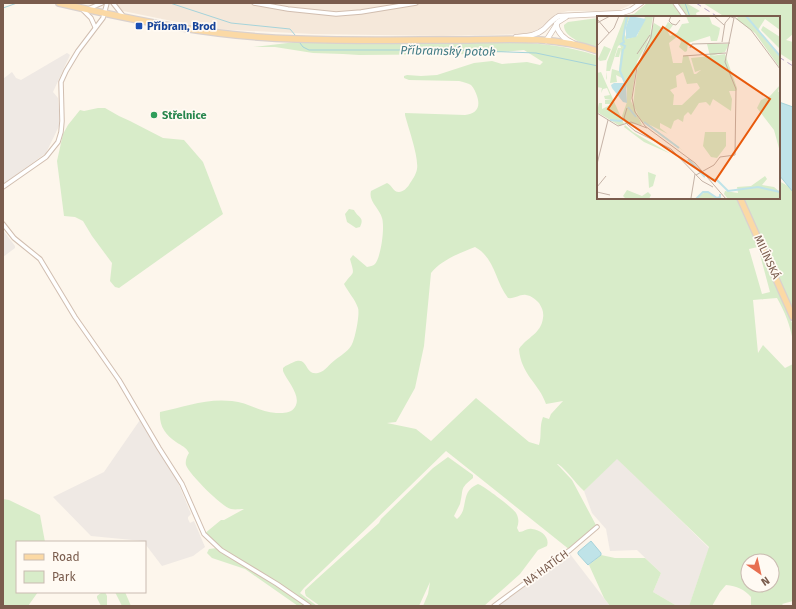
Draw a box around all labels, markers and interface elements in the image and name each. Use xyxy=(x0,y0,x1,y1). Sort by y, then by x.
inset map xyxy=(597,16,780,199)
place label: Příbram, Brod xyxy=(147,20,216,33)
marker: Příbram, Brod xyxy=(134,21,144,31)
water label: Příbramský potok xyxy=(400,43,496,59)
place label: Střelnice xyxy=(162,109,207,122)
marker: Střelnice xyxy=(149,110,159,120)
street label: MILÍNSKÁ xyxy=(751,233,784,282)
legend xyxy=(16,541,146,593)
street label: NA HATÍCH xyxy=(520,546,571,589)
text: Road xyxy=(52,550,80,564)
north arrow xyxy=(740,553,780,593)
text: Park xyxy=(52,570,76,584)
text: N xyxy=(759,573,772,588)

